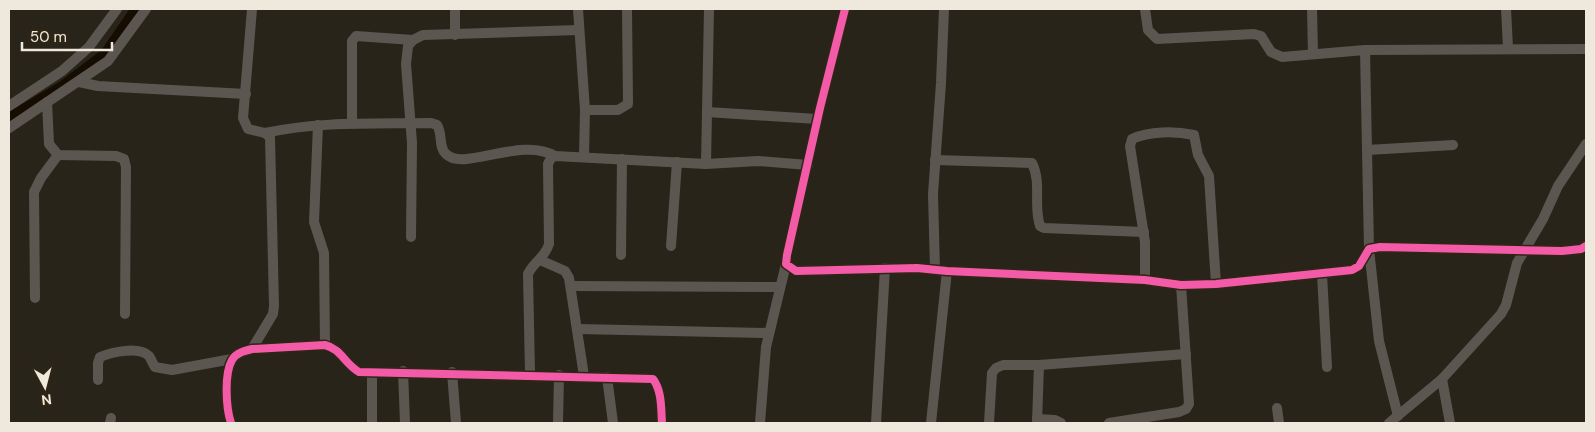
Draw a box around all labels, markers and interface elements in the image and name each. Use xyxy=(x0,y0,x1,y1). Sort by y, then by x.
scale bar xyxy=(22,20,112,52)
text: 50 m xyxy=(30,27,67,47)
north arrow xyxy=(20,362,70,412)
text: N xyxy=(40,390,53,409)

